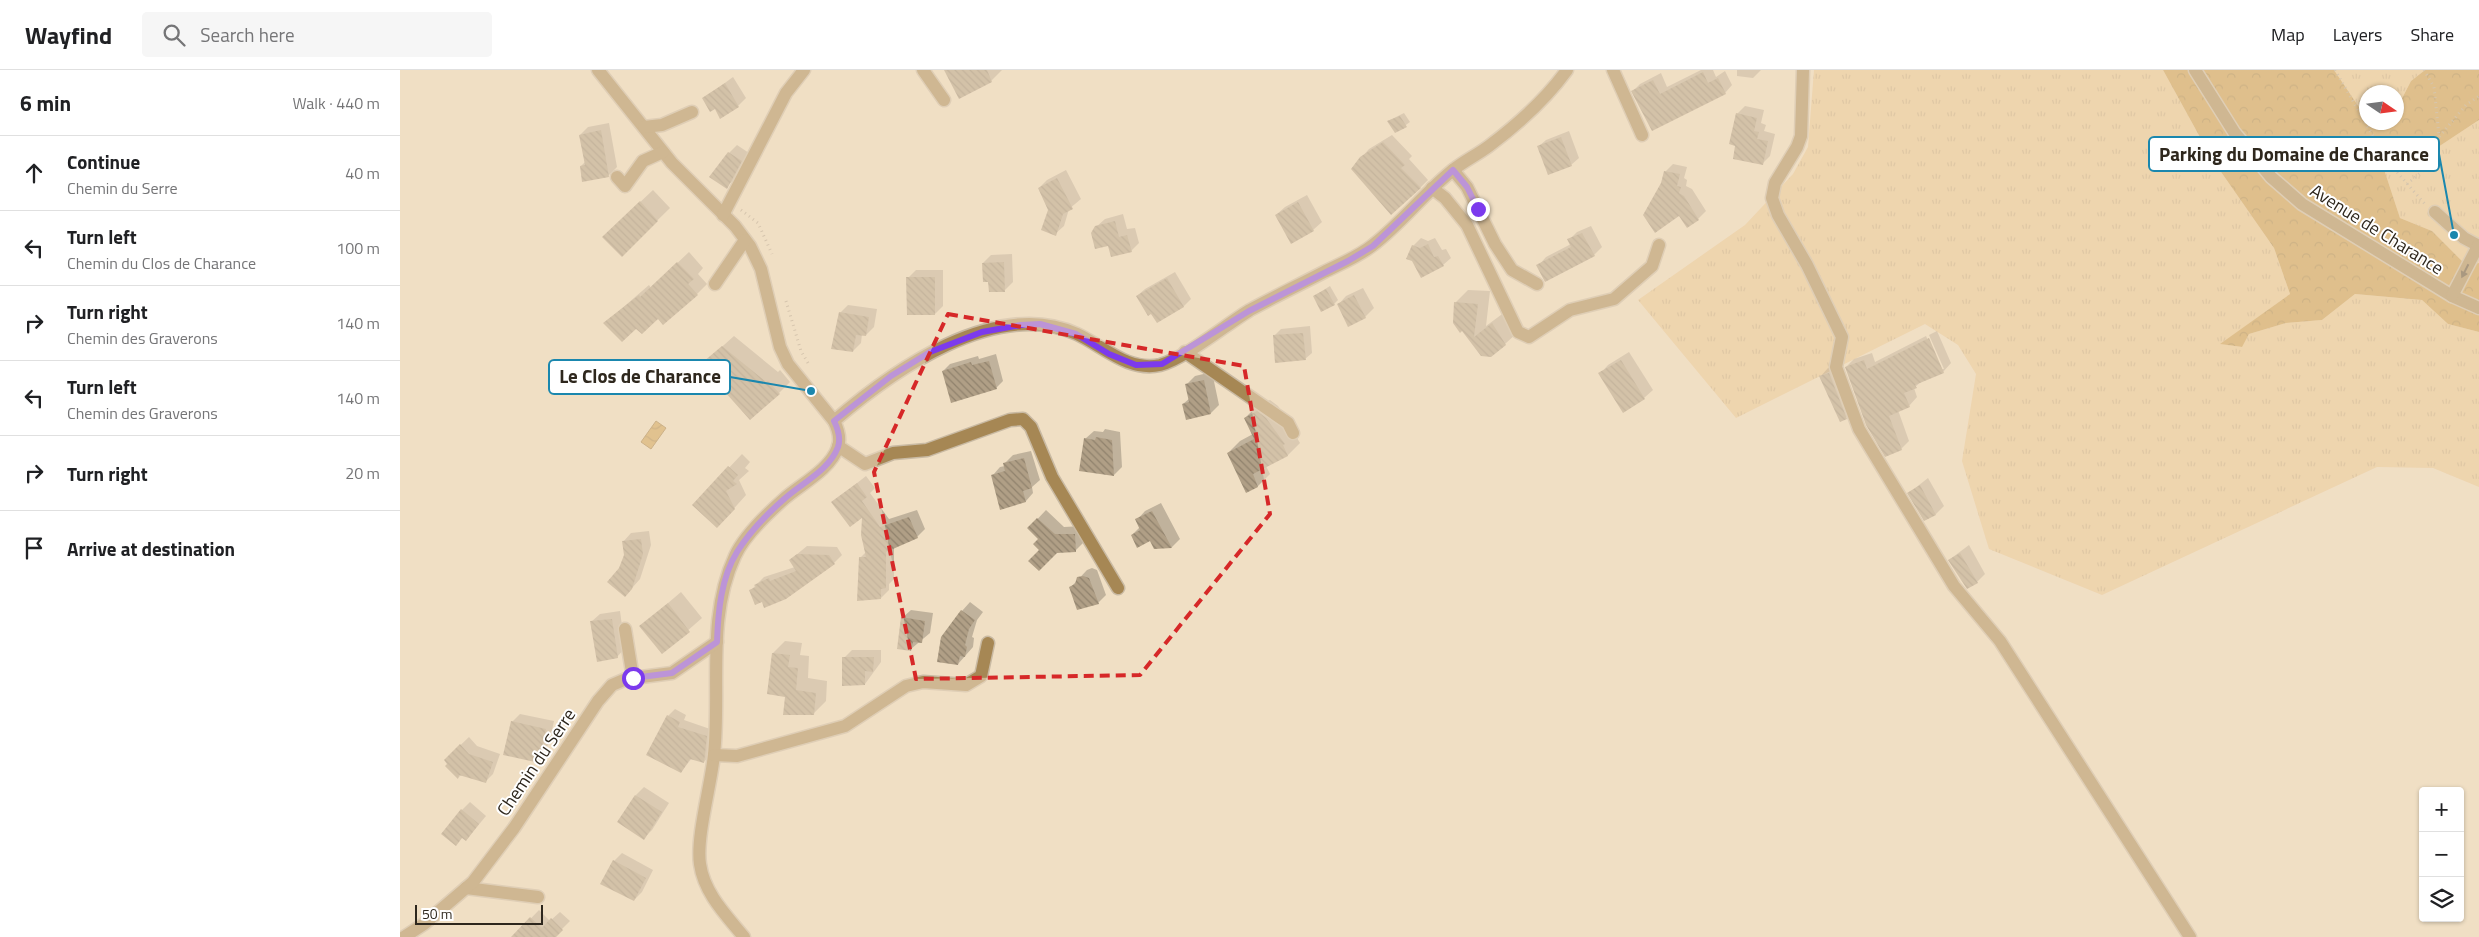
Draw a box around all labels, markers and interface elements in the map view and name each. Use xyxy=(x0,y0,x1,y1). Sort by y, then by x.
search box xyxy=(142,12,492,57)
text: Wayfind xyxy=(25,17,112,53)
text: Search here xyxy=(200,20,295,49)
icon: search xyxy=(160,21,188,49)
text: Map xyxy=(2271,21,2305,48)
text: Layers xyxy=(2333,21,2382,48)
text: Share xyxy=(2410,21,2454,48)
north arrow xyxy=(2359,85,2404,130)
text: 6 min xyxy=(20,87,71,119)
text: Walk · 440 m xyxy=(292,91,380,115)
callout: Parking du Domaine de Charance xyxy=(2149,137,2439,171)
text: Parking du Domaine de Charance xyxy=(2159,139,2429,168)
text: Continue xyxy=(67,147,140,176)
icon: ahead xyxy=(20,159,48,187)
text: 40 m xyxy=(345,161,380,185)
text: Chemin du Serre xyxy=(67,176,178,200)
street label: Avenue de Charance xyxy=(2305,177,2449,281)
route end xyxy=(1467,198,1490,221)
text: Turn left xyxy=(67,222,137,251)
icon: left xyxy=(20,234,48,262)
text: 100 m xyxy=(336,236,380,260)
text: Chemin du Clos de Charance xyxy=(67,251,256,275)
one-way arrow xyxy=(2461,264,2469,278)
text: Turn right xyxy=(67,297,148,326)
icon: right xyxy=(20,309,48,337)
text: 140 m xyxy=(336,311,380,335)
text: Chemin des Graverons xyxy=(67,326,218,350)
callout: Le Clos de Charance xyxy=(549,360,730,394)
text: Le Clos de Charance xyxy=(559,361,721,390)
text: Turn left xyxy=(67,372,137,401)
icon: left xyxy=(20,384,48,412)
text: 140 m xyxy=(336,386,380,410)
text: Chemin des Graverons xyxy=(67,401,218,425)
icon: right xyxy=(20,459,48,487)
text: Turn right xyxy=(67,459,148,488)
text: 20 m xyxy=(345,461,380,485)
icon: arrive xyxy=(20,534,48,562)
text: Arrive at destination xyxy=(67,534,235,563)
route start xyxy=(622,667,645,690)
street label: Chemin du Serre xyxy=(490,703,582,821)
map controls xyxy=(2419,787,2464,922)
button: + xyxy=(2419,787,2464,832)
button: − xyxy=(2419,832,2464,877)
button: layers xyxy=(2419,877,2464,922)
scale bar xyxy=(415,902,542,925)
text: 50 m xyxy=(422,903,452,924)

